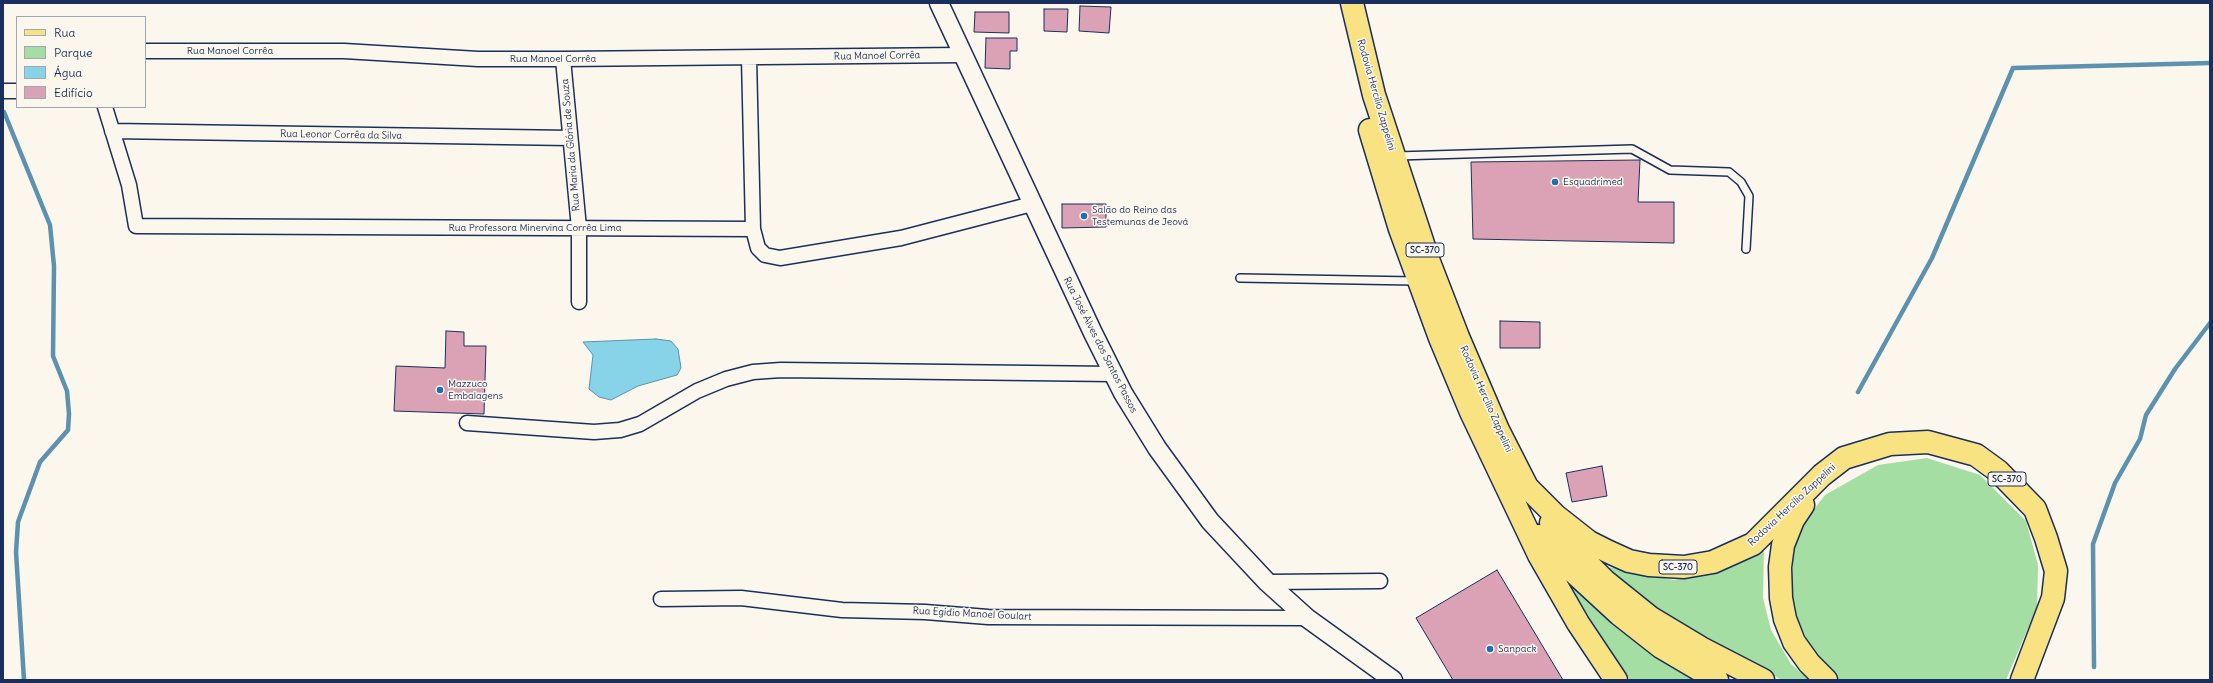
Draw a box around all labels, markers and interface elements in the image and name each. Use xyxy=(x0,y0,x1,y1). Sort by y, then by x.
legend xyxy=(16,16,146,108)
text: Rua xyxy=(54,25,75,40)
street label: Rodovia Hercílio Zappelini xyxy=(1354,38,1398,152)
text: Parque xyxy=(54,45,93,60)
street label: Rua Manoel Corrêa xyxy=(187,45,273,57)
street label: Rua Manoel Corrêa xyxy=(834,49,920,63)
street label: Rua Manoel Corrêa xyxy=(510,53,596,65)
text: Água xyxy=(54,65,82,80)
street label: Rua Maria da Glória de Souza xyxy=(559,78,583,212)
text: Edifício xyxy=(54,85,93,100)
street label: Rua Leonor Corrêa da Silva xyxy=(280,128,402,142)
place label: Esquadrimed xyxy=(1563,176,1623,188)
marker: Esquadrimed xyxy=(1550,177,1560,187)
place label: Salão do Reino das Testemunas de Jeová xyxy=(1092,204,1188,228)
marker: Salão do Reino das Testemunas de Jeová xyxy=(1079,211,1089,221)
street label: Rua Professora Minervina Corrêa Lima xyxy=(448,222,622,234)
road number: SC-370 xyxy=(1406,243,1444,257)
street label: Rua José Alves dos Santos Passos xyxy=(1060,275,1140,415)
street label: Rodovia Hercílio Zappelini xyxy=(1457,344,1515,454)
place label: Mazzuco Embalagens xyxy=(448,378,503,402)
marker: Mazzuco Embalagens xyxy=(435,385,445,395)
street label: Rodovia Hercílio Zappelini xyxy=(1746,461,1838,549)
road number: SC-370 xyxy=(1988,472,2026,486)
road number: SC-370 xyxy=(1659,560,1697,574)
street label: Rua Egídio Manoel Goulart xyxy=(912,605,1032,623)
place label: Sanpack xyxy=(1498,643,1537,655)
marker: Sanpack xyxy=(1485,644,1495,654)

